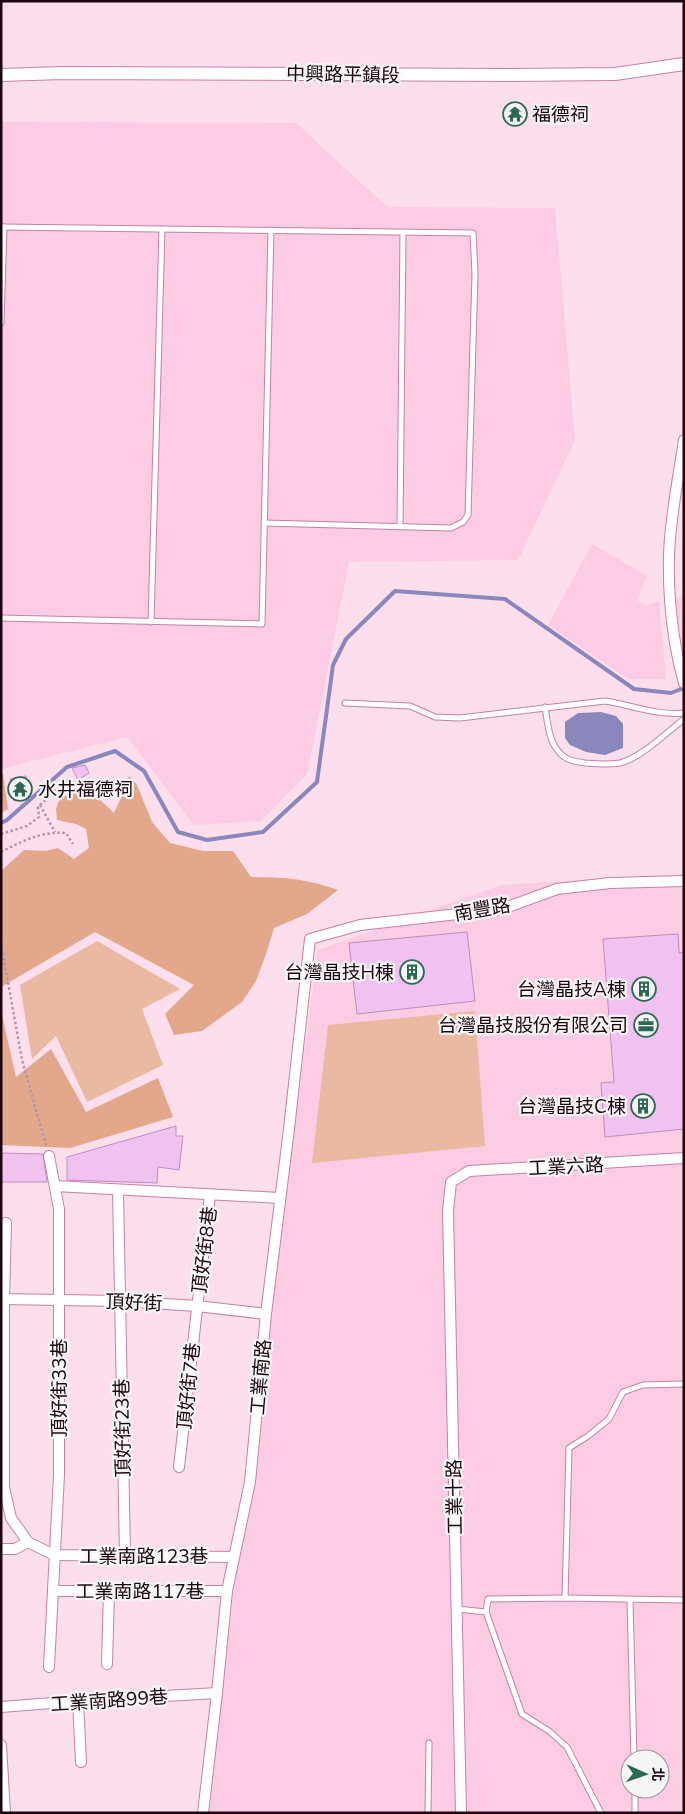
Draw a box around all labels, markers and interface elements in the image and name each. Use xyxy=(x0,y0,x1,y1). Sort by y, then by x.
street label: 中興路平鎮段 xyxy=(286,61,400,87)
temple icon: 福德祠 xyxy=(502,101,528,127)
place label: 福德祠 xyxy=(532,102,589,126)
temple icon: 水井福德祠 xyxy=(7,776,33,802)
place label: 水井福德祠 xyxy=(38,777,133,801)
street label: 南豐路 xyxy=(452,892,512,926)
building icon: 台灣晶技H棟 xyxy=(399,959,425,985)
place label: 台灣晶技H棟 xyxy=(284,960,394,984)
building icon: 台灣晶技A棟 xyxy=(631,976,657,1002)
place label: 台灣晶技A棟 xyxy=(517,977,626,1001)
office icon: 台灣晶技股份有限公司 xyxy=(633,1012,659,1038)
place label: 台灣晶技股份有限公司 xyxy=(438,1013,628,1037)
building icon: 台灣晶技C棟 xyxy=(630,1093,656,1119)
place label: 台灣晶技C棟 xyxy=(518,1094,626,1118)
street label: 工業六路 xyxy=(527,1152,605,1180)
street label: 頂好街8巷 xyxy=(187,1205,221,1295)
street label: 頂好街 xyxy=(105,1289,163,1315)
street label: 工業南路 xyxy=(245,1338,275,1416)
street label: 頂好街33巷 xyxy=(47,1339,71,1437)
street label: 頂好街7巷 xyxy=(171,1341,205,1431)
street label: 頂好街23巷 xyxy=(109,1378,135,1478)
street label: 工業十路 xyxy=(441,1459,467,1535)
street label: 工業南路123巷 xyxy=(79,1544,209,1568)
street label: 工業南路117巷 xyxy=(75,1579,205,1603)
street label: 工業南路99巷 xyxy=(49,1684,169,1716)
north arrow xyxy=(620,1749,670,1799)
text: 北 xyxy=(649,1767,667,1782)

